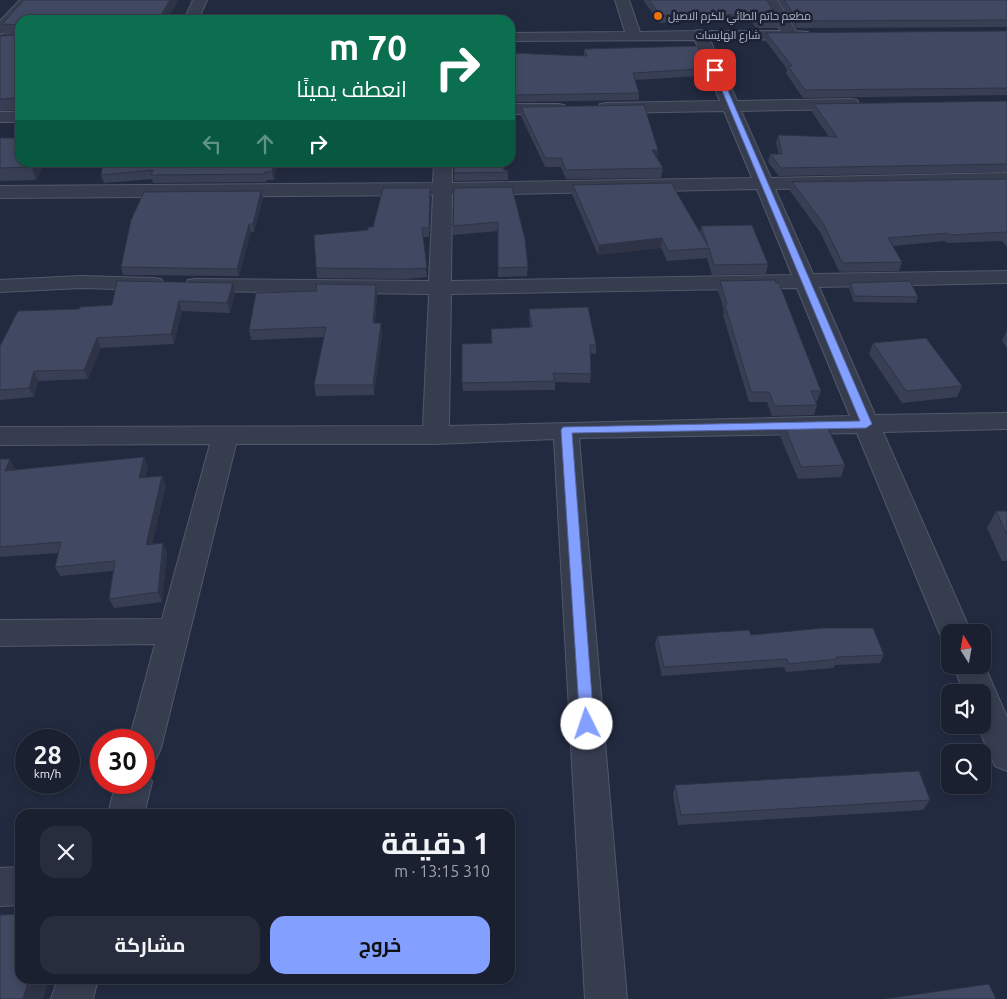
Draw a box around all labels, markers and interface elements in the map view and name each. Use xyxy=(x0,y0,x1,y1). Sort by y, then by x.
marker: مطعم حاتم الطائي للكرم الاصيل xyxy=(652,10,664,22)
place label: مطعم حاتم الطائي للكرم الاصيل xyxy=(668,10,811,25)
text: 70 m xyxy=(329,27,407,67)
street label: شارع الهايسات xyxy=(696,29,760,43)
icon: right xyxy=(425,35,490,100)
pin xyxy=(694,49,736,91)
icon: arrive xyxy=(701,56,729,84)
text: انعطف يمينًا xyxy=(296,76,407,101)
icon: left xyxy=(198,130,226,158)
icon: ahead xyxy=(251,130,279,158)
icon: right xyxy=(304,130,332,158)
north arrow xyxy=(941,624,991,674)
map controls xyxy=(941,624,991,794)
button: sound xyxy=(941,684,991,734)
position arrow xyxy=(560,697,612,749)
speed limit sign: 30 xyxy=(90,729,155,794)
text: 28 xyxy=(33,741,62,769)
button: search xyxy=(941,744,991,794)
text: km/h xyxy=(34,767,61,780)
button: close xyxy=(40,826,92,878)
text: 1 دقيقة xyxy=(381,826,490,860)
text: 310 m · 13:15 xyxy=(394,862,490,880)
button: مشاركة xyxy=(40,916,260,974)
button: خروج xyxy=(270,916,490,974)

